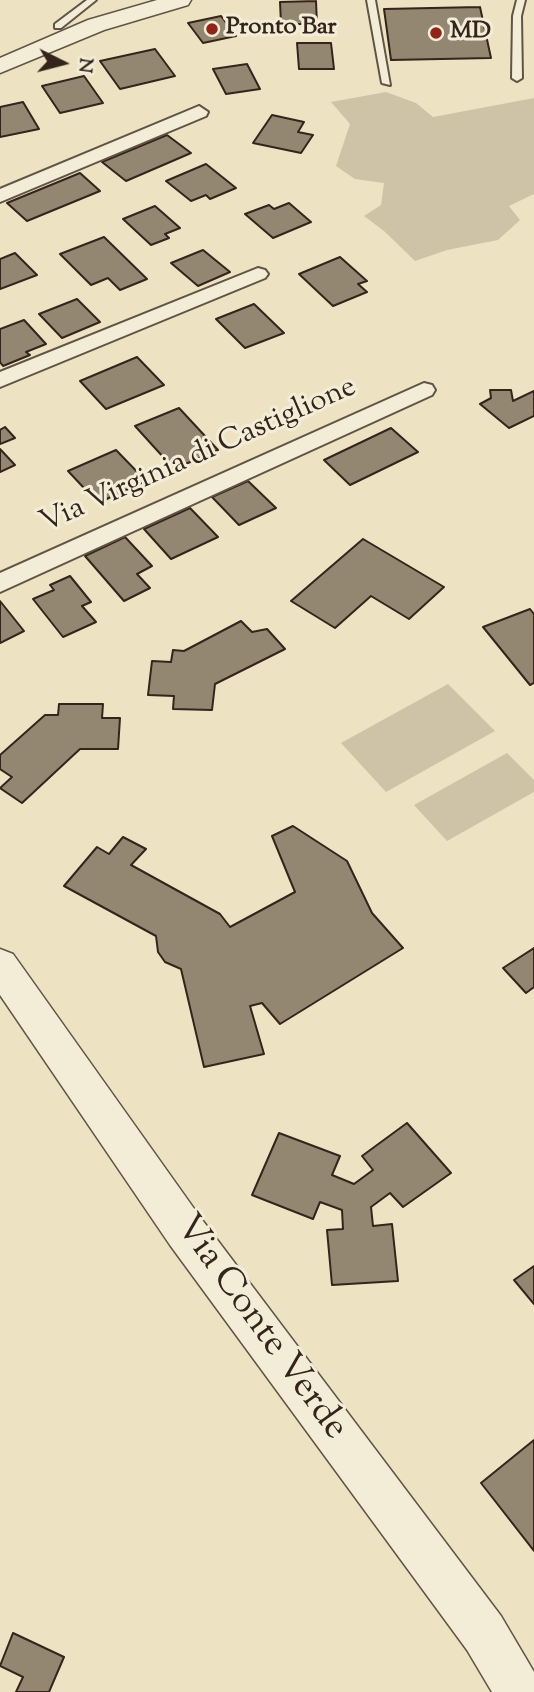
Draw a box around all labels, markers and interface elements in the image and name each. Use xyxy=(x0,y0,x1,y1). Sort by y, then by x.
place label: Pronto Bar xyxy=(226,15,337,43)
place label: MD xyxy=(450,19,491,47)
marker: Pronto Bar xyxy=(204,21,220,37)
marker: MD xyxy=(428,25,444,41)
north arrow xyxy=(28,28,98,98)
text: N xyxy=(70,56,99,74)
street label: Via Virginia di Castiglione xyxy=(35,371,363,543)
street label: Via Conte Verde xyxy=(163,1208,355,1450)

